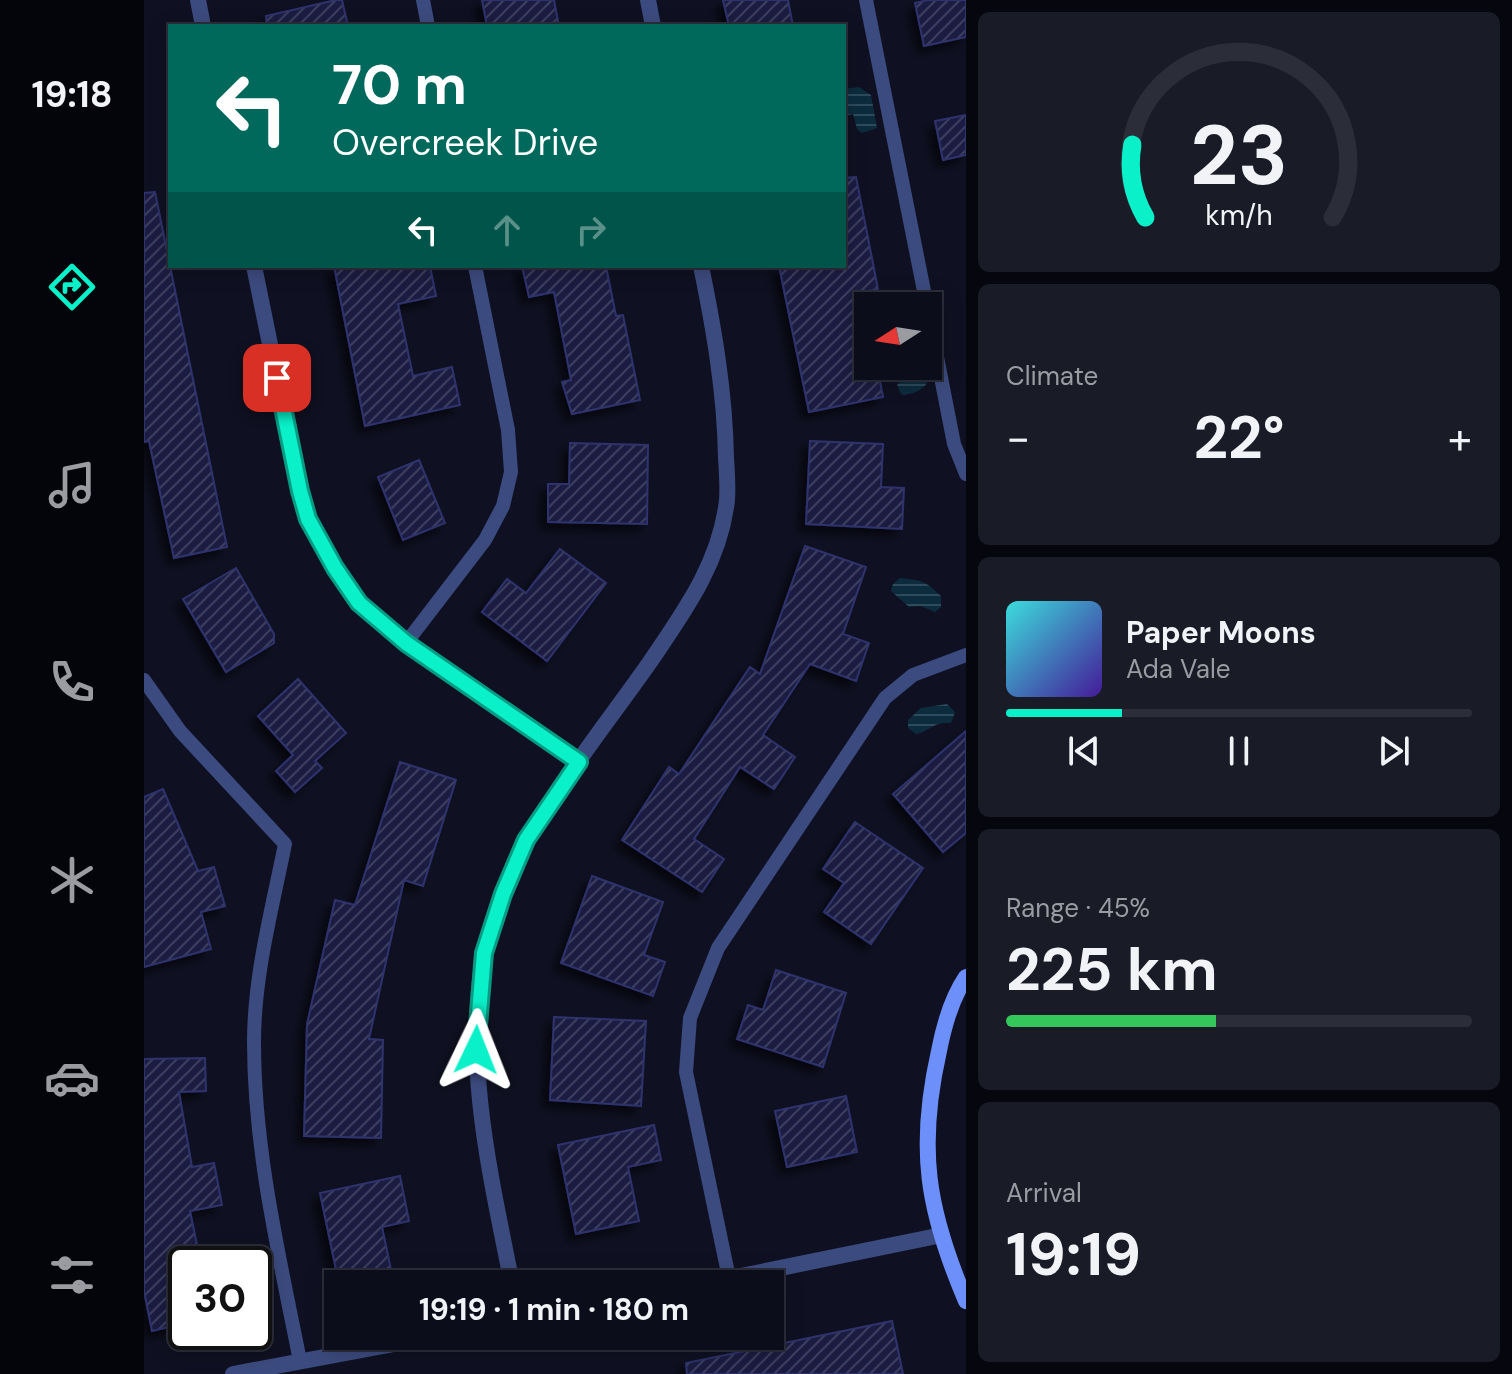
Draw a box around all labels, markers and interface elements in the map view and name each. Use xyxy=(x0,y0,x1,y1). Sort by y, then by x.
text: 70 m xyxy=(332,48,467,121)
icon: left xyxy=(200,56,304,160)
text: 19:18 xyxy=(31,71,113,118)
text: 23 xyxy=(1190,101,1288,210)
text: Overcreek Drive xyxy=(332,119,598,166)
text: km/h xyxy=(1205,197,1273,234)
icon: left xyxy=(401,208,445,252)
icon: ahead xyxy=(485,208,529,252)
icon: right xyxy=(569,208,613,252)
icon: directions xyxy=(44,259,100,315)
north arrow xyxy=(854,292,942,380)
map controls xyxy=(854,292,942,380)
pin xyxy=(243,344,311,412)
icon: arrive xyxy=(255,356,299,400)
text: Climate xyxy=(1006,359,1098,393)
text: 22° xyxy=(1193,398,1285,477)
text: − xyxy=(1006,409,1030,467)
text: + xyxy=(1448,409,1472,467)
icon: music xyxy=(44,457,100,513)
text: Paper Moons xyxy=(1126,613,1316,652)
text: Ada Vale xyxy=(1126,652,1231,686)
icon: phone xyxy=(44,654,100,710)
icon: previous xyxy=(1062,729,1106,773)
icon: pause xyxy=(1217,729,1261,773)
icon: next xyxy=(1372,729,1416,773)
icon: climate xyxy=(44,852,100,908)
text: Range · 45% xyxy=(1006,891,1150,925)
text: 225 km xyxy=(1006,930,1218,1009)
position arrow xyxy=(434,1008,518,1092)
icon: car xyxy=(44,1050,100,1106)
text: Arrival xyxy=(1006,1176,1082,1210)
text: 19:19 xyxy=(1006,1215,1141,1294)
speed limit sign: 30 xyxy=(168,1246,272,1350)
icon: filters xyxy=(44,1247,100,1303)
text: 19:19 · 1 min · 180 m xyxy=(419,1290,689,1329)

